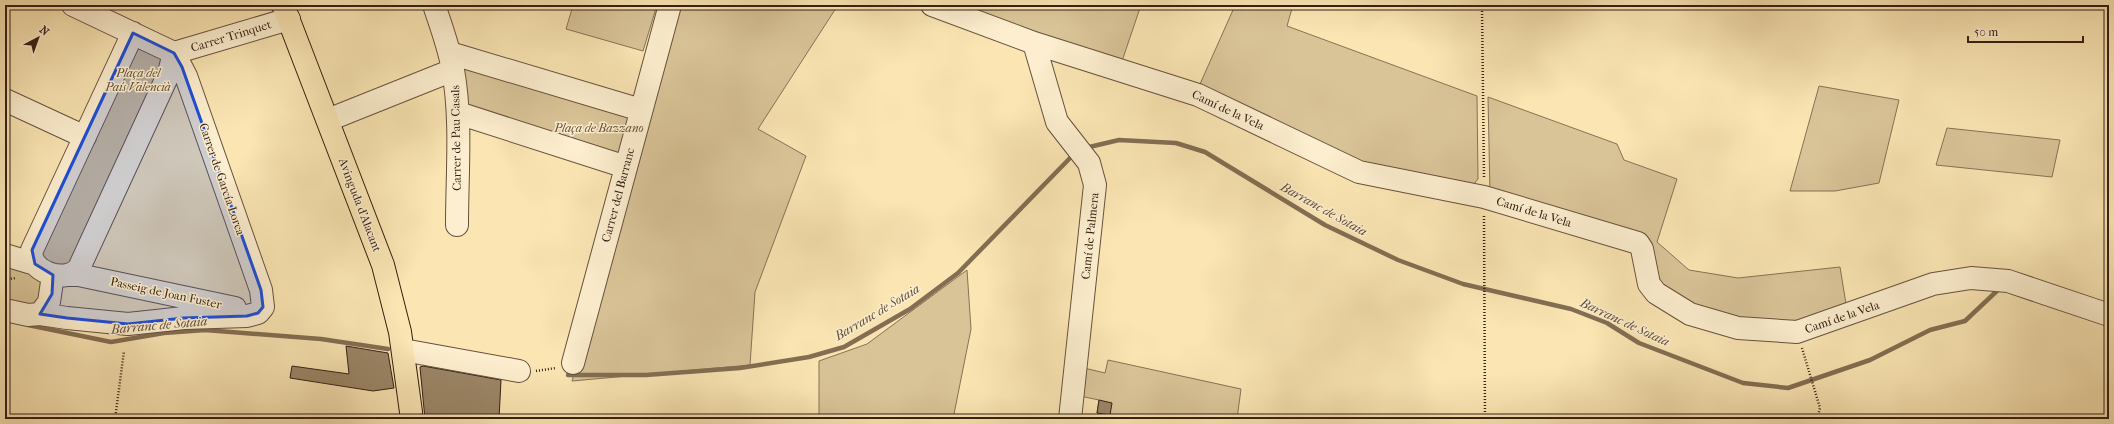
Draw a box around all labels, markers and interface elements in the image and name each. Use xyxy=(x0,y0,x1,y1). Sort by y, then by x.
street label: Carrer Trinquet xyxy=(189,17,274,55)
north arrow xyxy=(18,18,58,58)
scale bar xyxy=(1968,18,2083,44)
text: N xyxy=(37,23,52,39)
text: 50 m xyxy=(1974,25,1998,39)
park label: Plaça del País Valencià xyxy=(104,66,171,94)
street label: Carrer de Pau Casals xyxy=(448,84,464,191)
street label: Camí de la Vela xyxy=(1190,87,1267,133)
street label: Carrer de García Lorca xyxy=(196,121,248,237)
park label: Plaça de Bazzano xyxy=(553,121,644,135)
street label: Carrer del Barranc xyxy=(599,146,637,244)
street label: Avinguda d'Alacant xyxy=(335,155,385,255)
water label: Barranc de Sotaia xyxy=(1277,179,1370,239)
street label: Camí de Palmera xyxy=(1078,191,1102,280)
street label: Camí de la Vela xyxy=(1495,194,1574,230)
street label: Passeig de Joan Fuster xyxy=(109,274,224,312)
water label: Barranc de Sotaia xyxy=(831,281,922,344)
water label: Barranc de Sotaia xyxy=(1577,294,1672,349)
street label: Camí de la Vela xyxy=(1803,298,1882,336)
water label: Barranc de Sotaia xyxy=(109,313,208,337)

